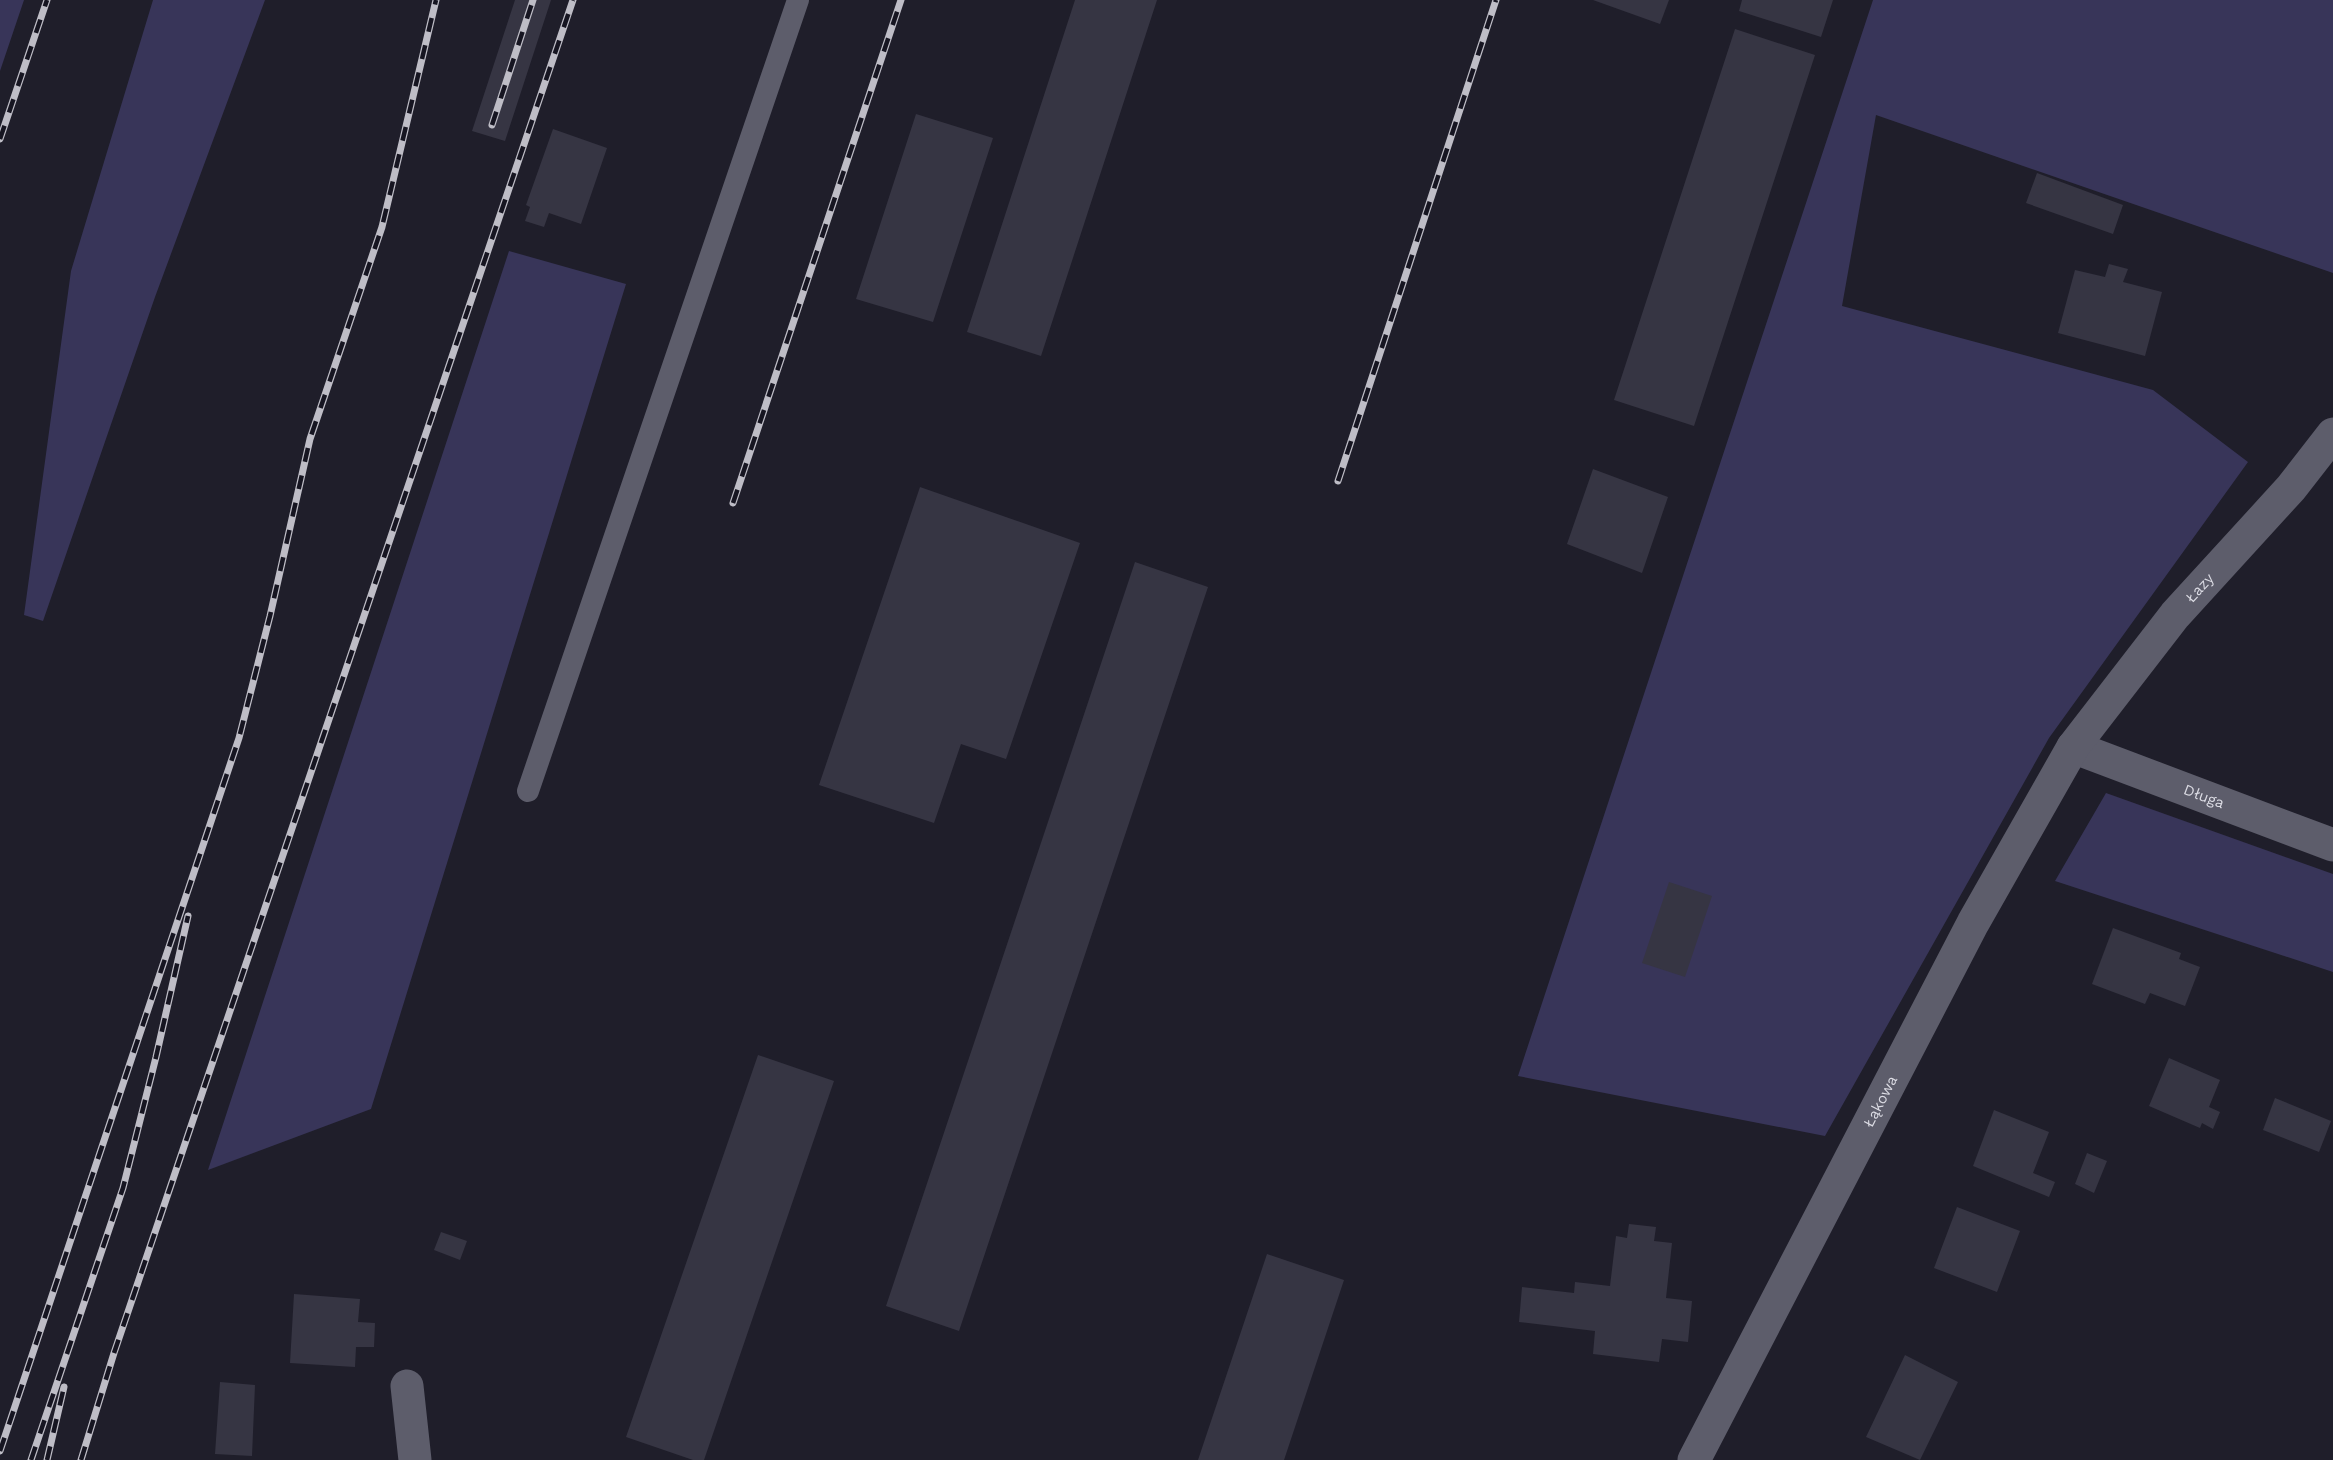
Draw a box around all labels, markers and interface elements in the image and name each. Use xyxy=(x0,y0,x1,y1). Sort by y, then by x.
street label: Łazy xyxy=(2182,569,2218,606)
street label: Długa xyxy=(2181,781,2227,812)
street label: Łąkowa xyxy=(1859,1072,1901,1130)

